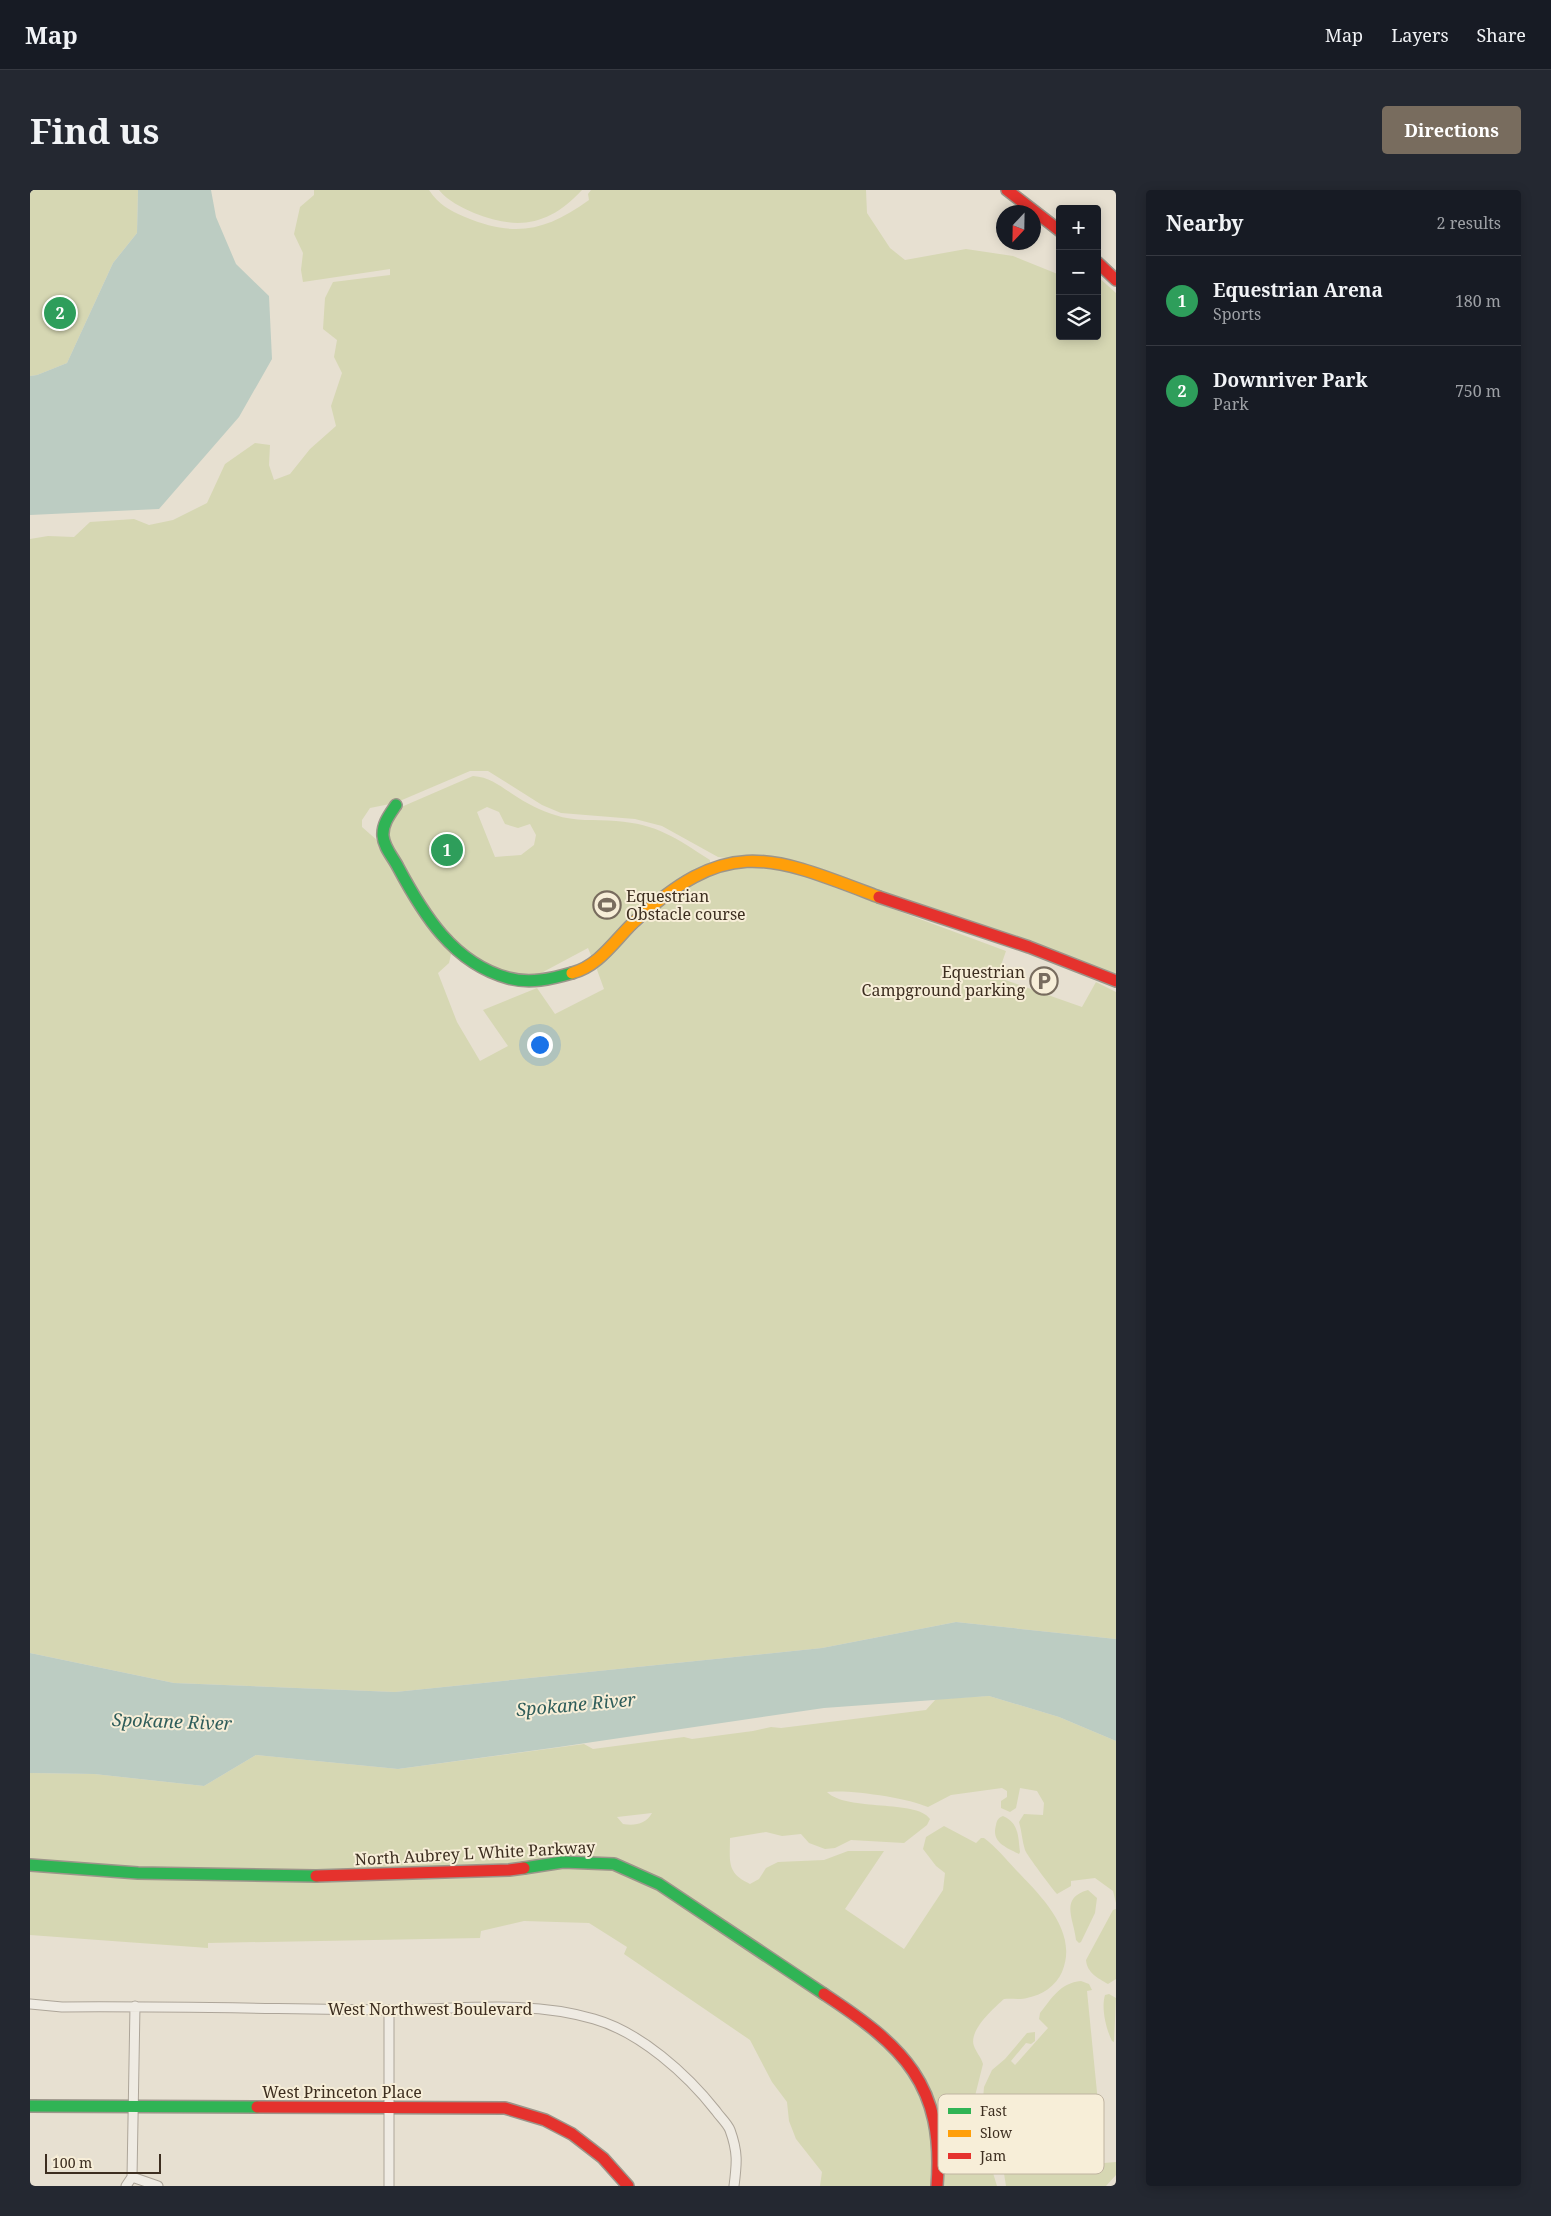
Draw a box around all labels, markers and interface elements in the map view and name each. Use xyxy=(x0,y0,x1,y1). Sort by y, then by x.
text: Map xyxy=(25,18,78,51)
text: Map xyxy=(1325,23,1363,47)
text: Layers xyxy=(1391,23,1449,47)
text: Share xyxy=(1477,23,1526,47)
button: Directions xyxy=(1382,106,1521,154)
text: Find us xyxy=(30,107,159,154)
north arrow xyxy=(996,205,1041,250)
map controls xyxy=(1056,205,1101,340)
button: + xyxy=(1056,205,1101,250)
text: Nearby xyxy=(1166,209,1244,237)
text: 2 results xyxy=(1437,212,1501,234)
button: − xyxy=(1056,250,1101,295)
text: Equestrian Arena xyxy=(1213,277,1383,303)
text: 1 xyxy=(1177,290,1187,312)
text: 180 m xyxy=(1455,290,1501,312)
pin: 2 xyxy=(44,294,76,332)
button: layers xyxy=(1056,295,1101,340)
text: Sports xyxy=(1213,303,1261,325)
text: Downriver Park xyxy=(1213,367,1368,393)
text: 2 xyxy=(1177,380,1187,402)
text: 750 m xyxy=(1455,380,1501,402)
text: Park xyxy=(1213,393,1249,415)
pin: 1 xyxy=(431,831,463,869)
place label: Equestrian Obstacle course xyxy=(626,885,746,925)
sports icon: Equestrian Obstacle course xyxy=(592,890,622,920)
place label: Equestrian Campground parking xyxy=(862,961,1025,1001)
parking icon: Equestrian Campground parking xyxy=(1029,966,1059,996)
your location xyxy=(527,1032,553,1058)
water label: Spokane River xyxy=(515,1687,637,1721)
water label: Spokane River xyxy=(112,1707,233,1735)
street label: North Aubrey L White Parkway xyxy=(354,1836,597,1870)
street label: West Northwest Boulevard xyxy=(328,1998,532,2020)
street label: West Princeton Place xyxy=(262,2081,422,2103)
legend xyxy=(938,2094,1104,2174)
text: Fast xyxy=(980,2101,1007,2120)
text: Slow xyxy=(980,2123,1013,2142)
text: Jam xyxy=(979,2146,1006,2165)
scale bar xyxy=(45,2151,161,2174)
text: 100 m xyxy=(52,2153,92,2172)

